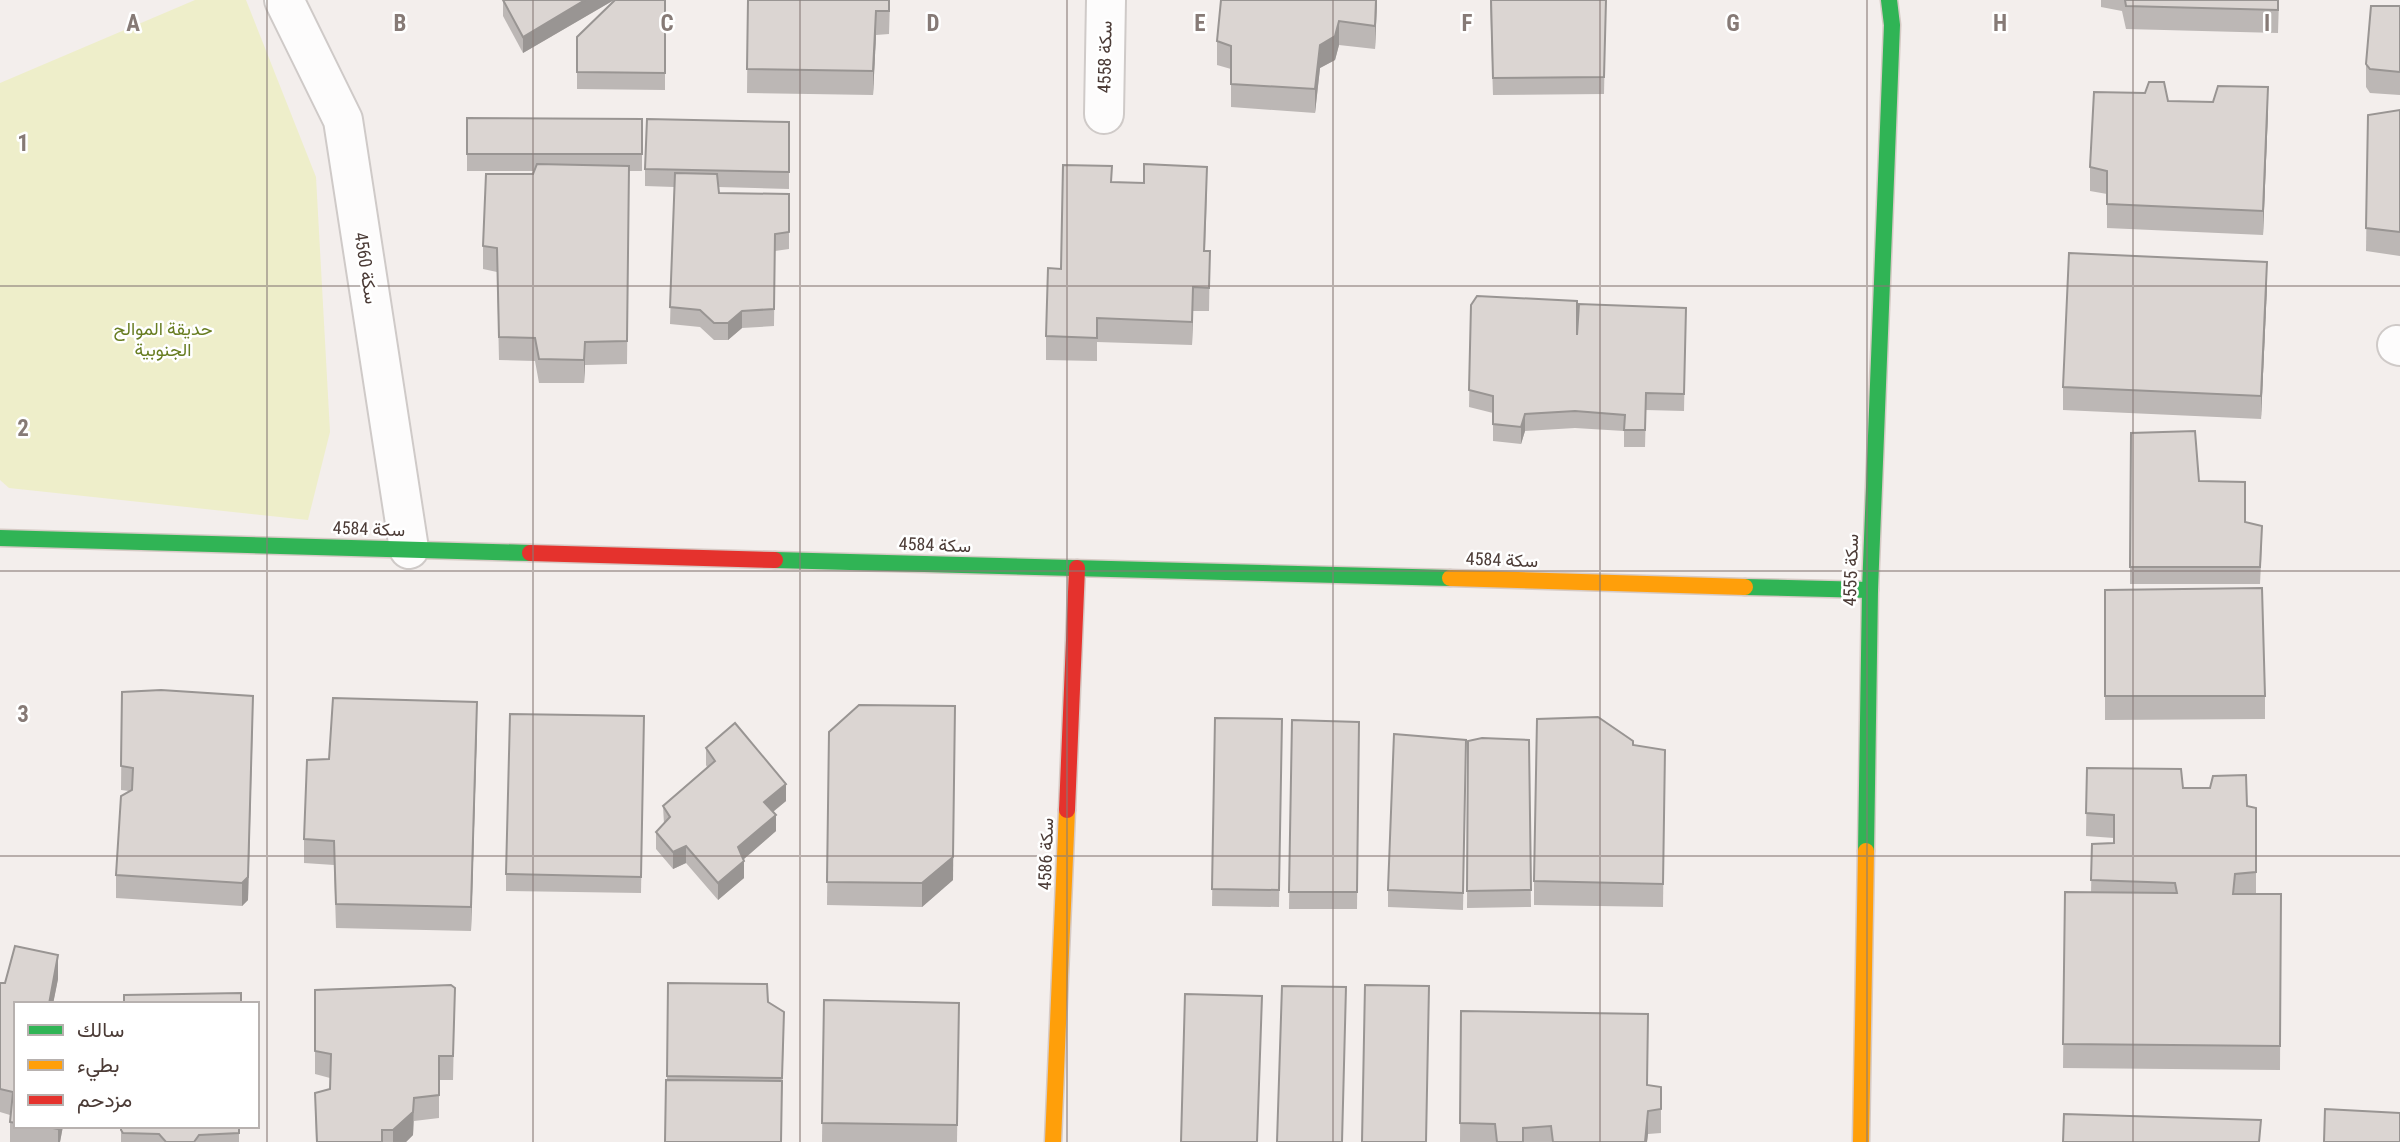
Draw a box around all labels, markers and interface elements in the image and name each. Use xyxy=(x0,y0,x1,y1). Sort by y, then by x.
text: A xyxy=(126,10,140,37)
text: B xyxy=(394,10,406,37)
text: C xyxy=(660,10,674,37)
text: D xyxy=(927,10,940,37)
text: E xyxy=(1194,10,1206,37)
text: F xyxy=(1462,10,1473,37)
text: G xyxy=(1726,10,1740,37)
text: H xyxy=(1993,10,2007,37)
text: I xyxy=(2264,10,2270,37)
street label: سكة 4558 xyxy=(1093,21,1116,93)
text: 1 xyxy=(17,130,29,157)
street label: سكة 4560 xyxy=(350,231,383,305)
park label: حديقة الموالح الجنوبية xyxy=(113,318,213,361)
text: 2 xyxy=(17,415,29,442)
street label: سكة 4584 xyxy=(332,517,406,540)
street label: سكة 4584 xyxy=(898,533,972,556)
street label: سكة 4555 xyxy=(1839,533,1862,607)
street label: سكة 4584 xyxy=(1465,548,1539,571)
text: 3 xyxy=(17,701,29,728)
street label: سكة 4586 xyxy=(1034,817,1057,891)
legend xyxy=(14,1002,259,1128)
text: سالك xyxy=(77,1018,124,1042)
text: بطيء xyxy=(77,1053,120,1082)
text: مزدحم xyxy=(77,1088,132,1114)

